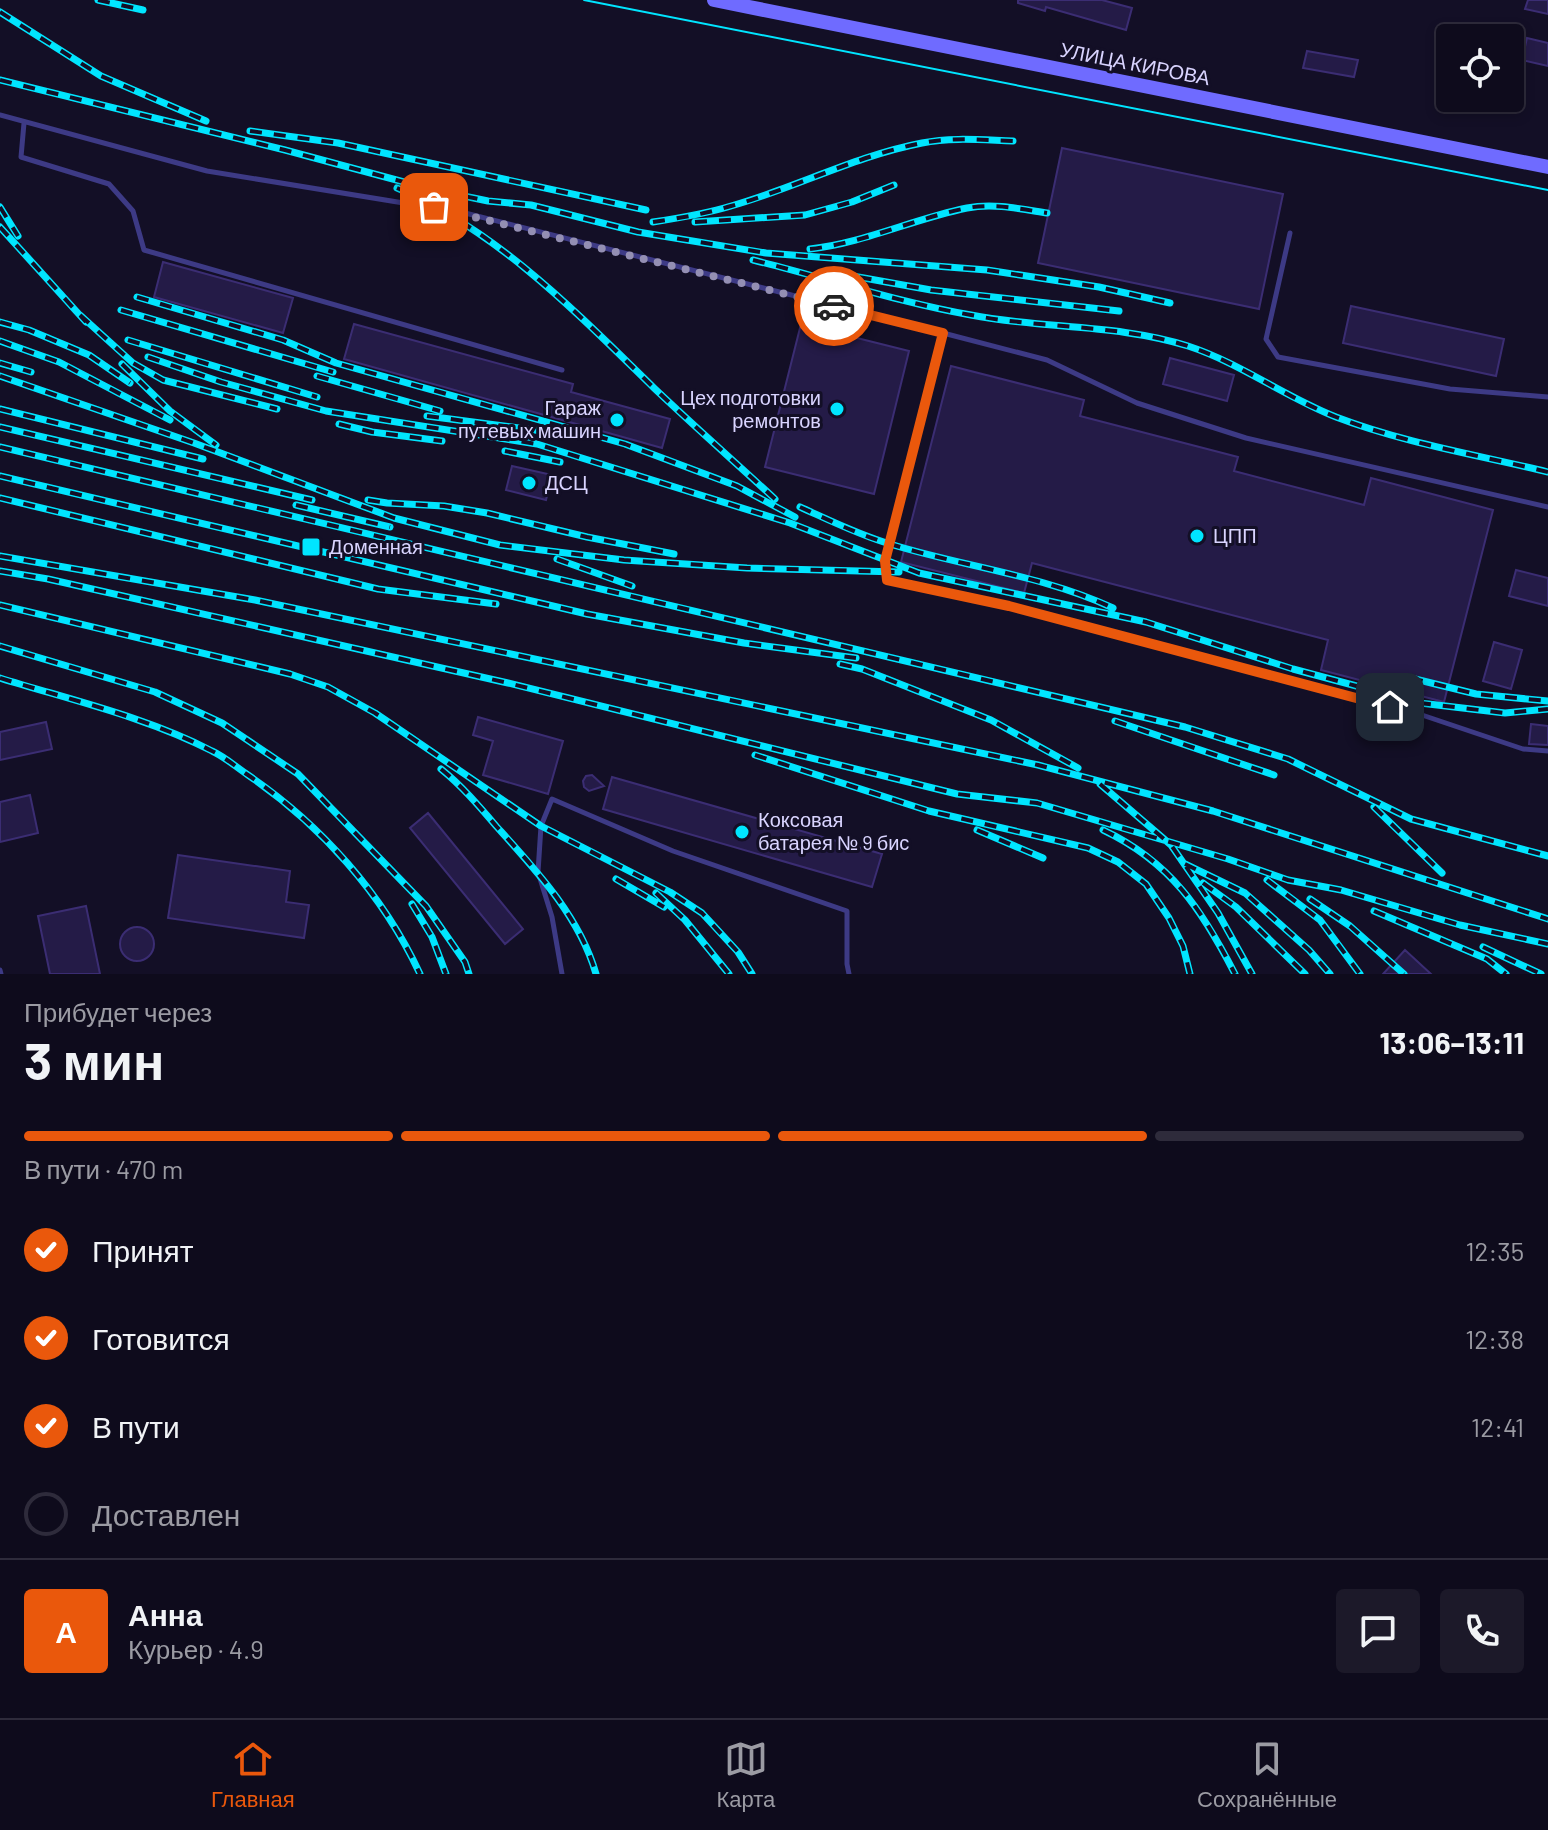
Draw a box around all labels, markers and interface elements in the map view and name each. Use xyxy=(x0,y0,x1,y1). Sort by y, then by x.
map controls xyxy=(1436,24,1524,112)
button: locate xyxy=(1436,24,1524,112)
street label: УЛИЦА КИРОВА xyxy=(1058,37,1213,89)
pin xyxy=(400,173,468,241)
icon: bag xyxy=(412,185,456,229)
courier xyxy=(794,266,874,346)
icon: car xyxy=(812,284,856,328)
place label: Цех подготовки ремонтов xyxy=(680,385,821,432)
place label: Гараж путевых машин xyxy=(458,395,602,442)
marker: Цех подготовки ремонтов xyxy=(828,400,846,418)
marker: Гараж путевых машин xyxy=(608,411,626,429)
place label: ДСЦ xyxy=(545,470,588,494)
marker: ДСЦ xyxy=(520,474,538,492)
place label: ЦПП xyxy=(1213,523,1257,547)
marker: ЦПП xyxy=(1188,527,1206,545)
place label: Доменная xyxy=(329,534,423,558)
marker: Доменная xyxy=(300,536,322,558)
pin xyxy=(1356,673,1424,741)
icon: home xyxy=(1368,685,1412,729)
place label: Коксовая батарея № 9 бис xyxy=(758,807,909,854)
marker: Коксовая батарея № 9 бис xyxy=(733,823,751,841)
text: Прибудет через xyxy=(24,996,212,1027)
text: 13:06–13:11 xyxy=(1380,1024,1524,1060)
text: 3 мин xyxy=(24,1028,164,1090)
text: В пути · 470 m xyxy=(24,1153,183,1184)
icon: check xyxy=(24,1228,68,1272)
text: Принят xyxy=(92,1232,194,1268)
text: 12:35 xyxy=(1465,1235,1524,1266)
icon: check xyxy=(24,1316,68,1360)
text: Готовится xyxy=(92,1320,230,1356)
text: 12:38 xyxy=(1465,1323,1524,1354)
icon: check xyxy=(24,1404,68,1448)
text: В пути xyxy=(92,1408,180,1444)
text: 12:41 xyxy=(1471,1411,1524,1442)
text: Доставлен xyxy=(92,1496,240,1532)
button: chat xyxy=(1336,1589,1420,1673)
button: phone xyxy=(1440,1589,1524,1673)
text: Анна xyxy=(128,1596,203,1632)
text: А xyxy=(55,1613,77,1649)
text: Курьер · 4.9 xyxy=(128,1633,264,1664)
tab: Главная xyxy=(211,1737,295,1813)
tab: Карта xyxy=(716,1737,775,1813)
tab: Сохранённые xyxy=(1197,1737,1337,1813)

